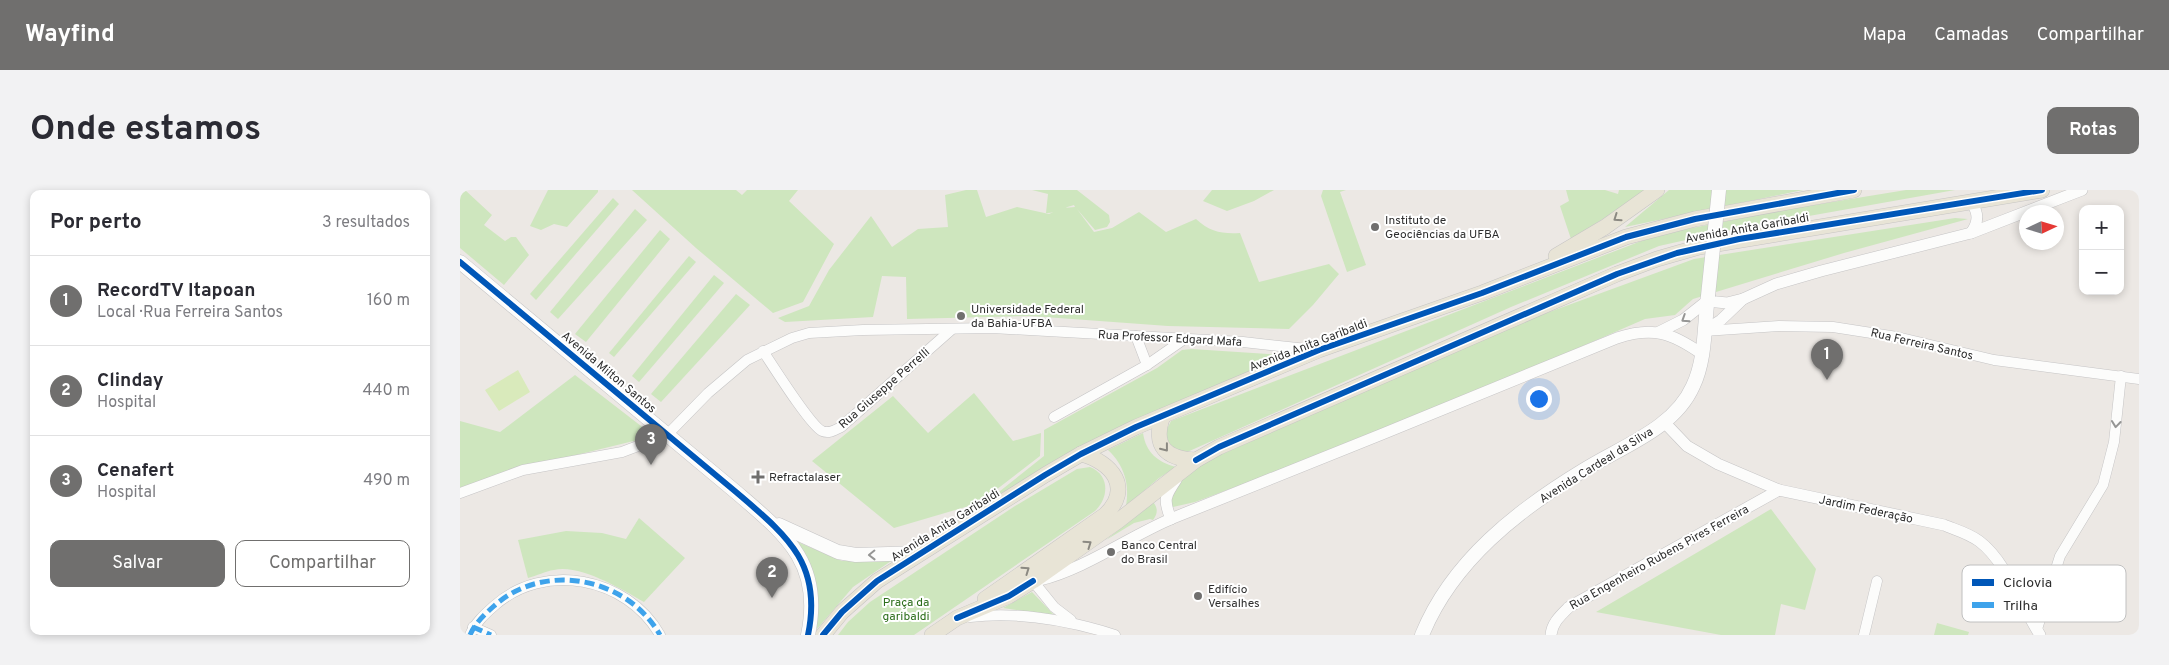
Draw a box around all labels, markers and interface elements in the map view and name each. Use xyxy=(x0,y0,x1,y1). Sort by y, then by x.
text: Wayfind xyxy=(25,20,115,50)
text: Mapa xyxy=(1863,24,1906,47)
text: Camadas xyxy=(1934,24,2009,47)
text: Compartilhar xyxy=(2037,24,2144,47)
button: Rotas xyxy=(2047,107,2139,154)
text: Onde estamos xyxy=(30,108,261,152)
north arrow xyxy=(2019,205,2064,250)
map controls xyxy=(2079,205,2124,295)
button: + xyxy=(2079,205,2124,250)
text: Por perto xyxy=(50,209,142,236)
street label: Avenida Anita Garibaldi xyxy=(1684,210,1810,248)
one-way arrow xyxy=(1614,212,1623,221)
text: 3 resultados xyxy=(322,213,410,233)
place label: Instituto de Geociências da UFBA xyxy=(1385,213,1500,243)
marker: Instituto de Geociências da UFBA xyxy=(1369,221,1381,233)
button: − xyxy=(2079,250,2124,295)
text: RecordTV Itapoan xyxy=(97,279,255,303)
text: 1 xyxy=(63,291,69,311)
text: 160 m xyxy=(367,291,410,311)
place label: Universidade Federal da Bahia-UFBA xyxy=(971,302,1084,332)
text: Local · Rua Ferreira Santos xyxy=(97,303,283,323)
marker: Universidade Federal da Bahia-UFBA xyxy=(955,310,967,322)
one-way arrow xyxy=(1681,312,1690,322)
street label: Avenida Anita Garibaldi xyxy=(1247,316,1370,376)
street label: Rua Ferreira Santos xyxy=(1869,325,1975,365)
street label: Rua Professor Edgard Mafa xyxy=(1098,327,1242,351)
street label: Avenida Milton Santos xyxy=(558,328,659,417)
pin: 1 xyxy=(1811,339,1843,380)
street label: Rua Giuseppe Perrelli xyxy=(836,345,934,433)
text: Clinday xyxy=(97,369,164,393)
text: 2 xyxy=(61,381,71,401)
text: 440 m xyxy=(363,381,410,401)
your location xyxy=(1526,386,1552,412)
text: Hospital xyxy=(97,393,156,413)
one-way arrow xyxy=(2111,421,2122,429)
pin: 3 xyxy=(635,424,667,465)
street label: Avenida Cardeal da Silva xyxy=(1537,424,1656,507)
one-way arrow xyxy=(1159,443,1168,452)
text: Cenafert xyxy=(97,459,174,483)
marker: Refractalaser xyxy=(751,470,765,484)
place label: Refractalaser xyxy=(769,470,841,486)
text: 3 xyxy=(61,471,71,491)
text: 490 m xyxy=(363,471,410,491)
text: Hospital xyxy=(97,483,156,503)
street label: Avenida Anita Garibaldi xyxy=(888,486,1003,566)
street label: Jardim Federação xyxy=(1817,492,1915,528)
street label: Rua Engenheiro Rubens Pires Ferreira xyxy=(1567,502,1752,614)
place label: Banco Central do Brasil xyxy=(1121,538,1197,568)
button: Salvar xyxy=(50,540,225,587)
button: Compartilhar xyxy=(235,540,410,587)
one-way arrow xyxy=(1082,541,1091,550)
marker: Banco Central do Brasil xyxy=(1105,546,1117,558)
one-way arrow xyxy=(868,550,876,560)
pin: 2 xyxy=(756,557,788,598)
legend xyxy=(1962,565,2126,622)
one-way arrow xyxy=(1020,567,1030,576)
text: Ciclovia xyxy=(2003,575,2052,592)
place label: Edifício Versalhes xyxy=(1208,582,1260,612)
marker: Edifício Versalhes xyxy=(1192,590,1204,602)
park label: Praça da garibaldi xyxy=(882,595,930,625)
text: Trilha xyxy=(2003,598,2038,615)

